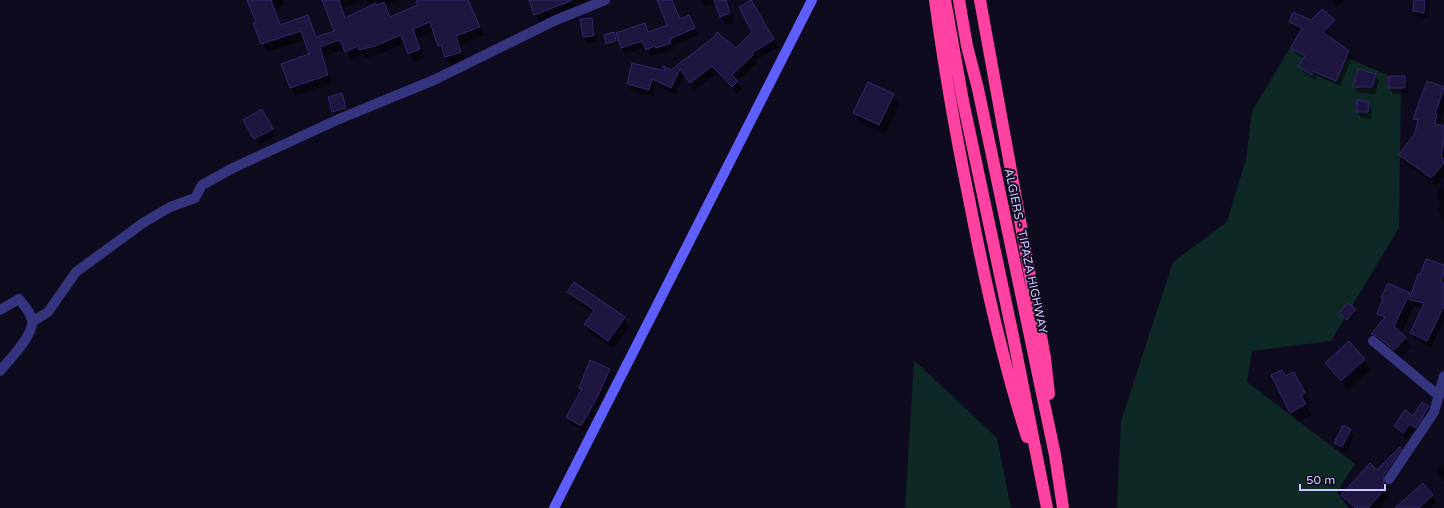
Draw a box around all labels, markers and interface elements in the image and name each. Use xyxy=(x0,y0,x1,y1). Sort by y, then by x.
street label: ALGIERS - TIPAZA HIGHWAY xyxy=(1002,167,1050,335)
scale bar xyxy=(1300,466,1385,492)
text: 50 m xyxy=(1306,473,1335,487)

